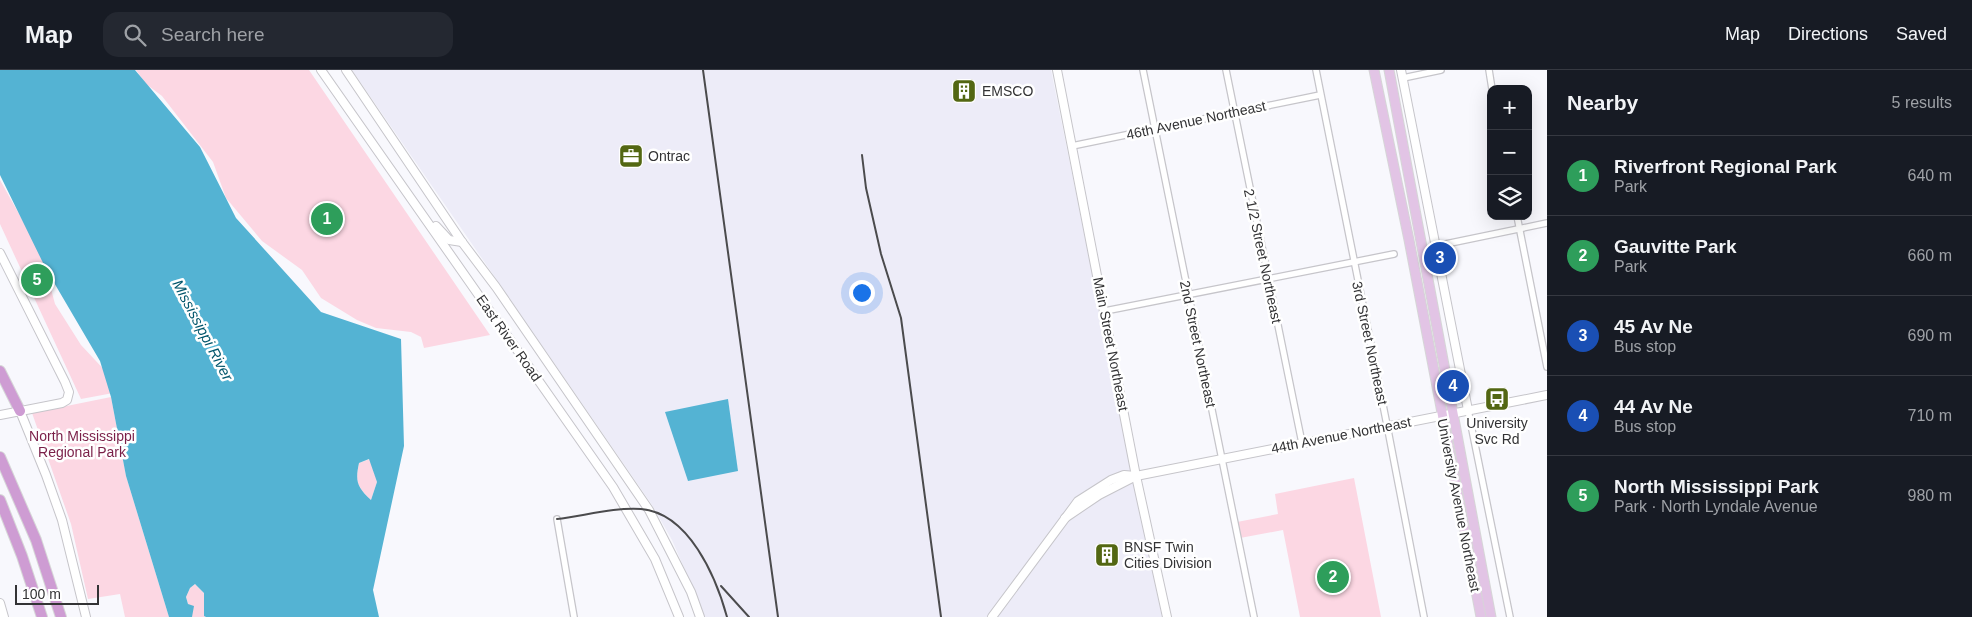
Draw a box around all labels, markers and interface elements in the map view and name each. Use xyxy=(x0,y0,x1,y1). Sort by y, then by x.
search box xyxy=(103,12,453,57)
text: Map xyxy=(25,21,73,48)
icon: search xyxy=(121,21,149,49)
text: Search here xyxy=(161,24,265,45)
text: Map xyxy=(1725,24,1760,44)
text: Directions xyxy=(1788,24,1868,44)
text: Saved xyxy=(1896,24,1947,44)
building icon: EMSCO xyxy=(951,78,977,104)
place label: EMSCO xyxy=(982,83,1033,99)
map controls xyxy=(1487,85,1532,220)
button: + xyxy=(1487,85,1532,130)
text: Nearby xyxy=(1567,91,1638,114)
text: 5 results xyxy=(1892,94,1952,111)
street label: 46th Avenue Northeast xyxy=(1125,97,1267,143)
button: − xyxy=(1487,130,1532,175)
office icon: Ontrac xyxy=(618,143,644,169)
place label: Ontrac xyxy=(648,148,690,164)
text: Riverfront Regional Park xyxy=(1614,156,1837,177)
text: 1 xyxy=(1579,167,1587,184)
text: 640 m xyxy=(1908,167,1952,184)
button: layers xyxy=(1487,175,1532,220)
text: Park xyxy=(1614,178,1647,195)
street label: 2 1/2 Street Northeast xyxy=(1241,187,1285,325)
pin: 1 xyxy=(311,200,343,238)
text: Gauvitte Park xyxy=(1614,236,1737,257)
pin: 3 xyxy=(1424,239,1456,277)
text: 2 xyxy=(1579,247,1587,264)
text: 660 m xyxy=(1908,247,1952,264)
text: Park xyxy=(1614,258,1647,275)
pin: 5 xyxy=(21,261,53,299)
street label: Main Street Northeast xyxy=(1090,276,1132,412)
water label: Mississippi River xyxy=(169,277,237,384)
street label: 2nd Street Northeast xyxy=(1177,279,1219,409)
your location xyxy=(849,280,875,306)
street label: 3rd Street Northeast xyxy=(1349,280,1391,406)
street label: East River Road xyxy=(473,292,545,384)
text: 45 Av Ne xyxy=(1614,316,1693,337)
text: 3 xyxy=(1579,327,1587,344)
text: 690 m xyxy=(1908,327,1952,344)
text: Bus stop xyxy=(1614,338,1676,355)
pin: 4 xyxy=(1437,367,1469,405)
bus stop icon: University Svc Rd xyxy=(1484,386,1510,412)
text: 44 Av Ne xyxy=(1614,396,1693,417)
text: 4 xyxy=(1579,407,1587,424)
text: 710 m xyxy=(1908,407,1952,424)
street label: 44th Avenue Northeast xyxy=(1270,414,1412,456)
place label: University Svc Rd xyxy=(1466,415,1528,447)
street label: University Avenue Northeast xyxy=(1434,417,1484,593)
text: Bus stop xyxy=(1614,418,1676,435)
park label: North Mississippi Regional Park xyxy=(29,428,135,460)
text: North Mississippi Park xyxy=(1614,476,1819,497)
text: 5 xyxy=(1579,487,1587,504)
text: 980 m xyxy=(1908,487,1952,504)
text: Park · North Lyndale Avenue xyxy=(1614,498,1818,515)
place label: BNSF Twin Cities Division xyxy=(1124,539,1212,571)
building icon: BNSF Twin Cities Division xyxy=(1094,542,1120,568)
pin: 2 xyxy=(1317,558,1349,596)
scale bar xyxy=(15,582,99,605)
text: 100 m xyxy=(22,586,61,602)

